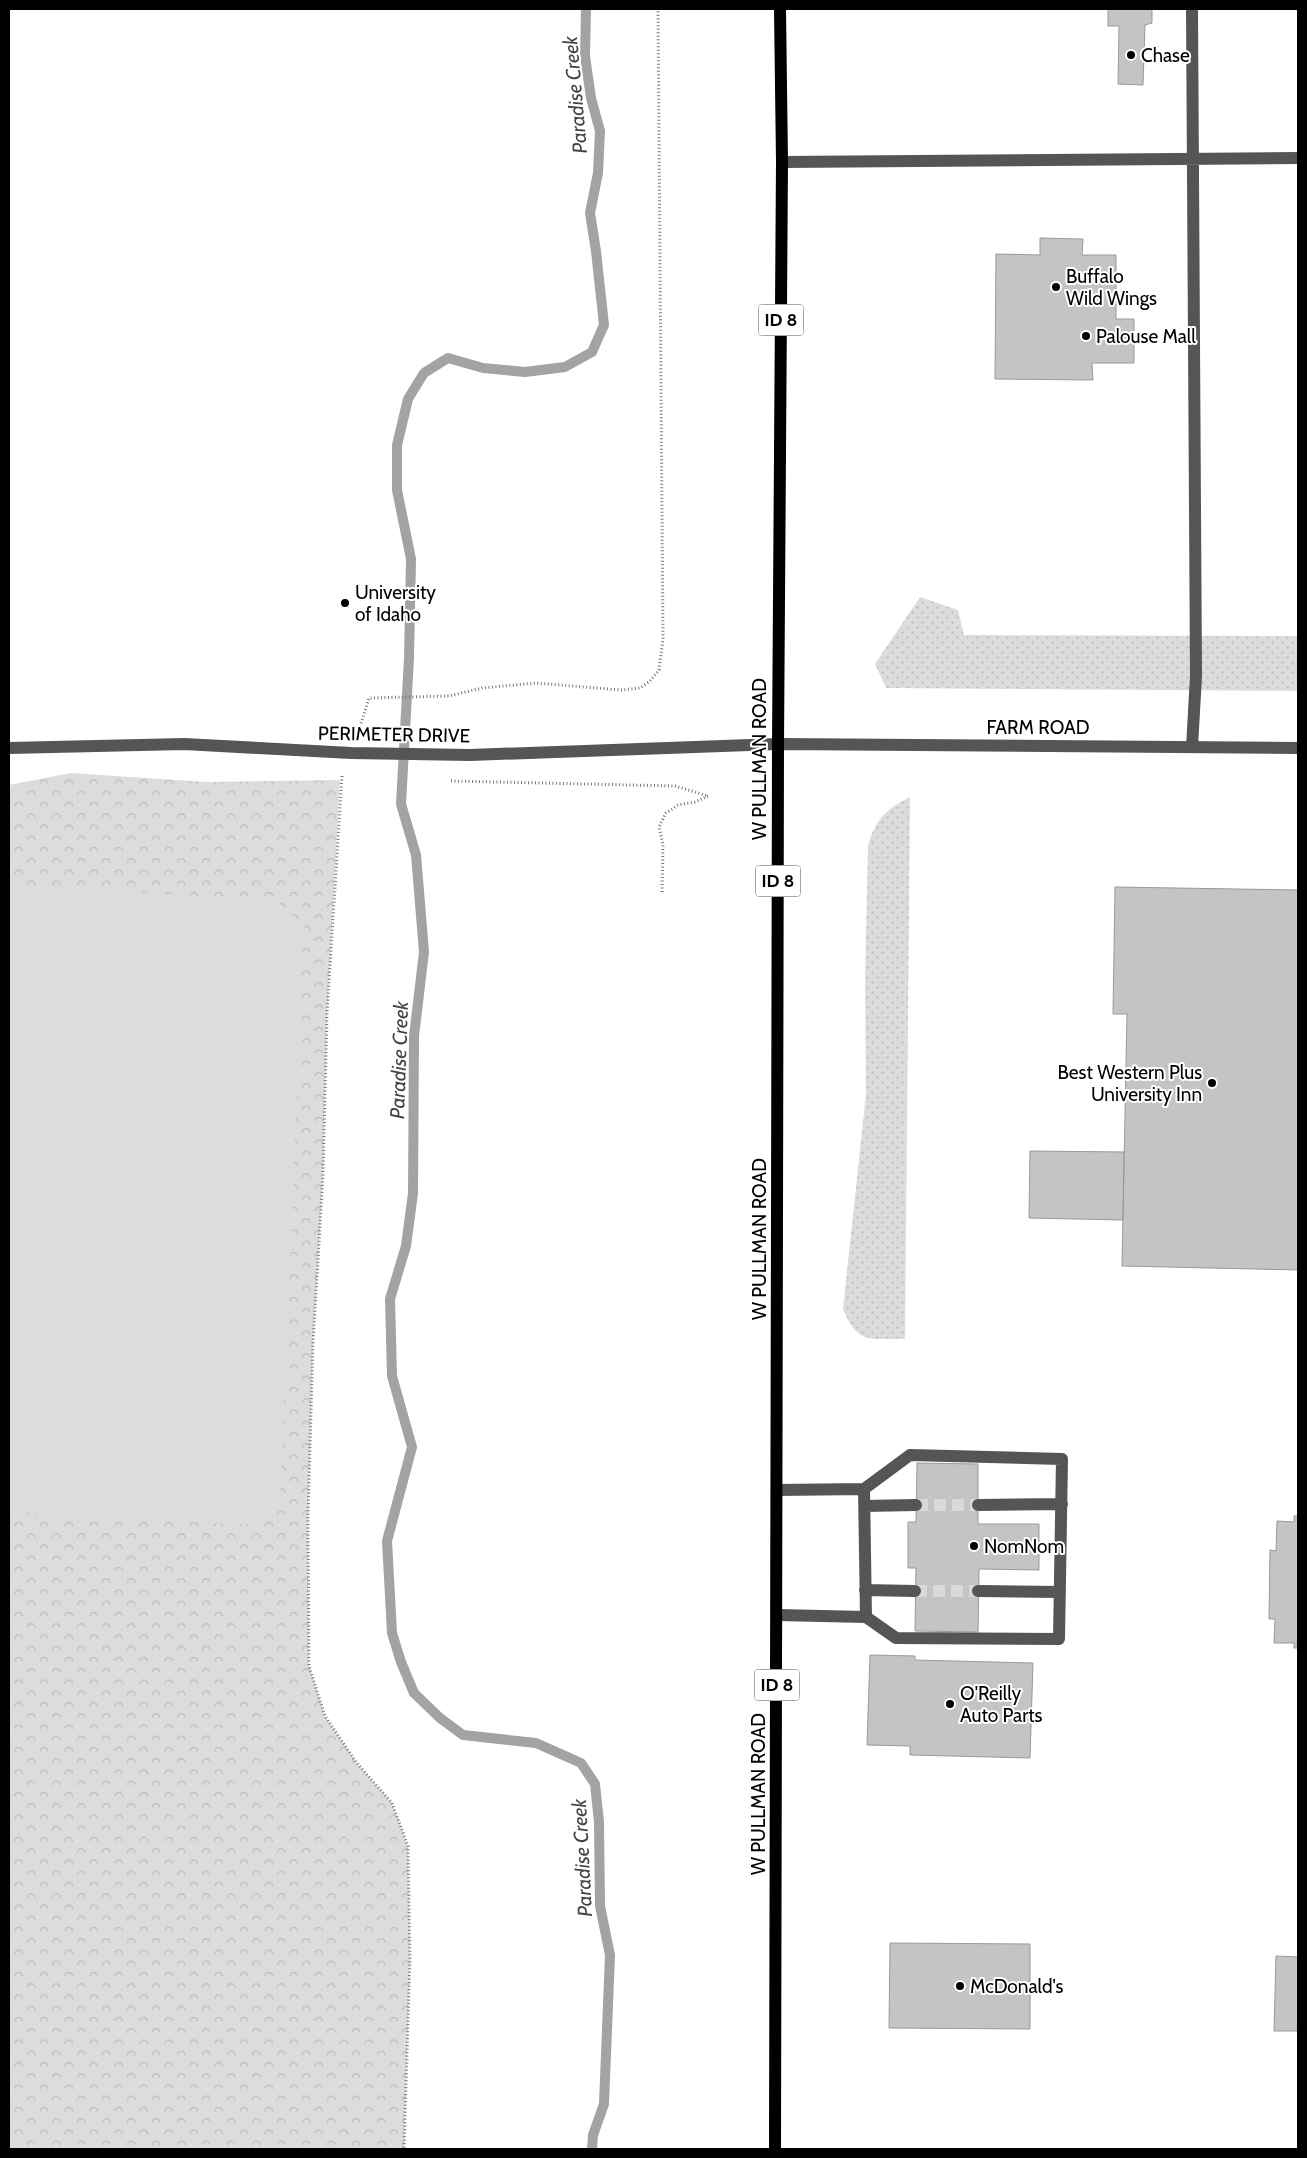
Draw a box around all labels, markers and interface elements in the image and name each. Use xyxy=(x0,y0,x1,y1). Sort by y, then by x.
water label: Paradise Creek xyxy=(558,34,592,155)
place label: Chase xyxy=(1141,44,1190,67)
marker: Chase xyxy=(1125,49,1137,61)
place label: Buffalo Wild Wings xyxy=(1066,265,1157,310)
marker: Buffalo Wild Wings xyxy=(1050,281,1062,293)
road number: ID 8 xyxy=(758,304,804,336)
place label: Palouse Mall xyxy=(1096,325,1196,348)
marker: Palouse Mall xyxy=(1080,330,1092,342)
place label: University of Idaho xyxy=(355,581,436,626)
marker: University of Idaho xyxy=(339,597,351,609)
street label: W PULLMAN ROAD xyxy=(748,678,771,840)
street label: FARM ROAD xyxy=(986,716,1090,739)
street label: PERIMETER DRIVE xyxy=(318,722,470,747)
road number: ID 8 xyxy=(756,866,800,896)
water label: Paradise Creek xyxy=(385,999,413,1119)
place label: Best Western Plus University Inn xyxy=(1058,1061,1202,1106)
marker: Best Western Plus University Inn xyxy=(1206,1077,1218,1089)
street label: W PULLMAN ROAD xyxy=(748,1158,771,1320)
place label: NomNom xyxy=(984,1535,1064,1558)
marker: NomNom xyxy=(968,1540,980,1552)
road number: ID 8 xyxy=(754,1670,800,1700)
place label: O'Reilly Auto Parts xyxy=(960,1682,1043,1727)
marker: O'Reilly Auto Parts xyxy=(944,1698,956,1710)
street label: W PULLMAN ROAD xyxy=(747,1713,770,1875)
water label: Paradise Creek xyxy=(567,1797,597,1917)
place label: McDonald's xyxy=(970,1975,1064,1998)
marker: McDonald's xyxy=(954,1980,966,1992)

